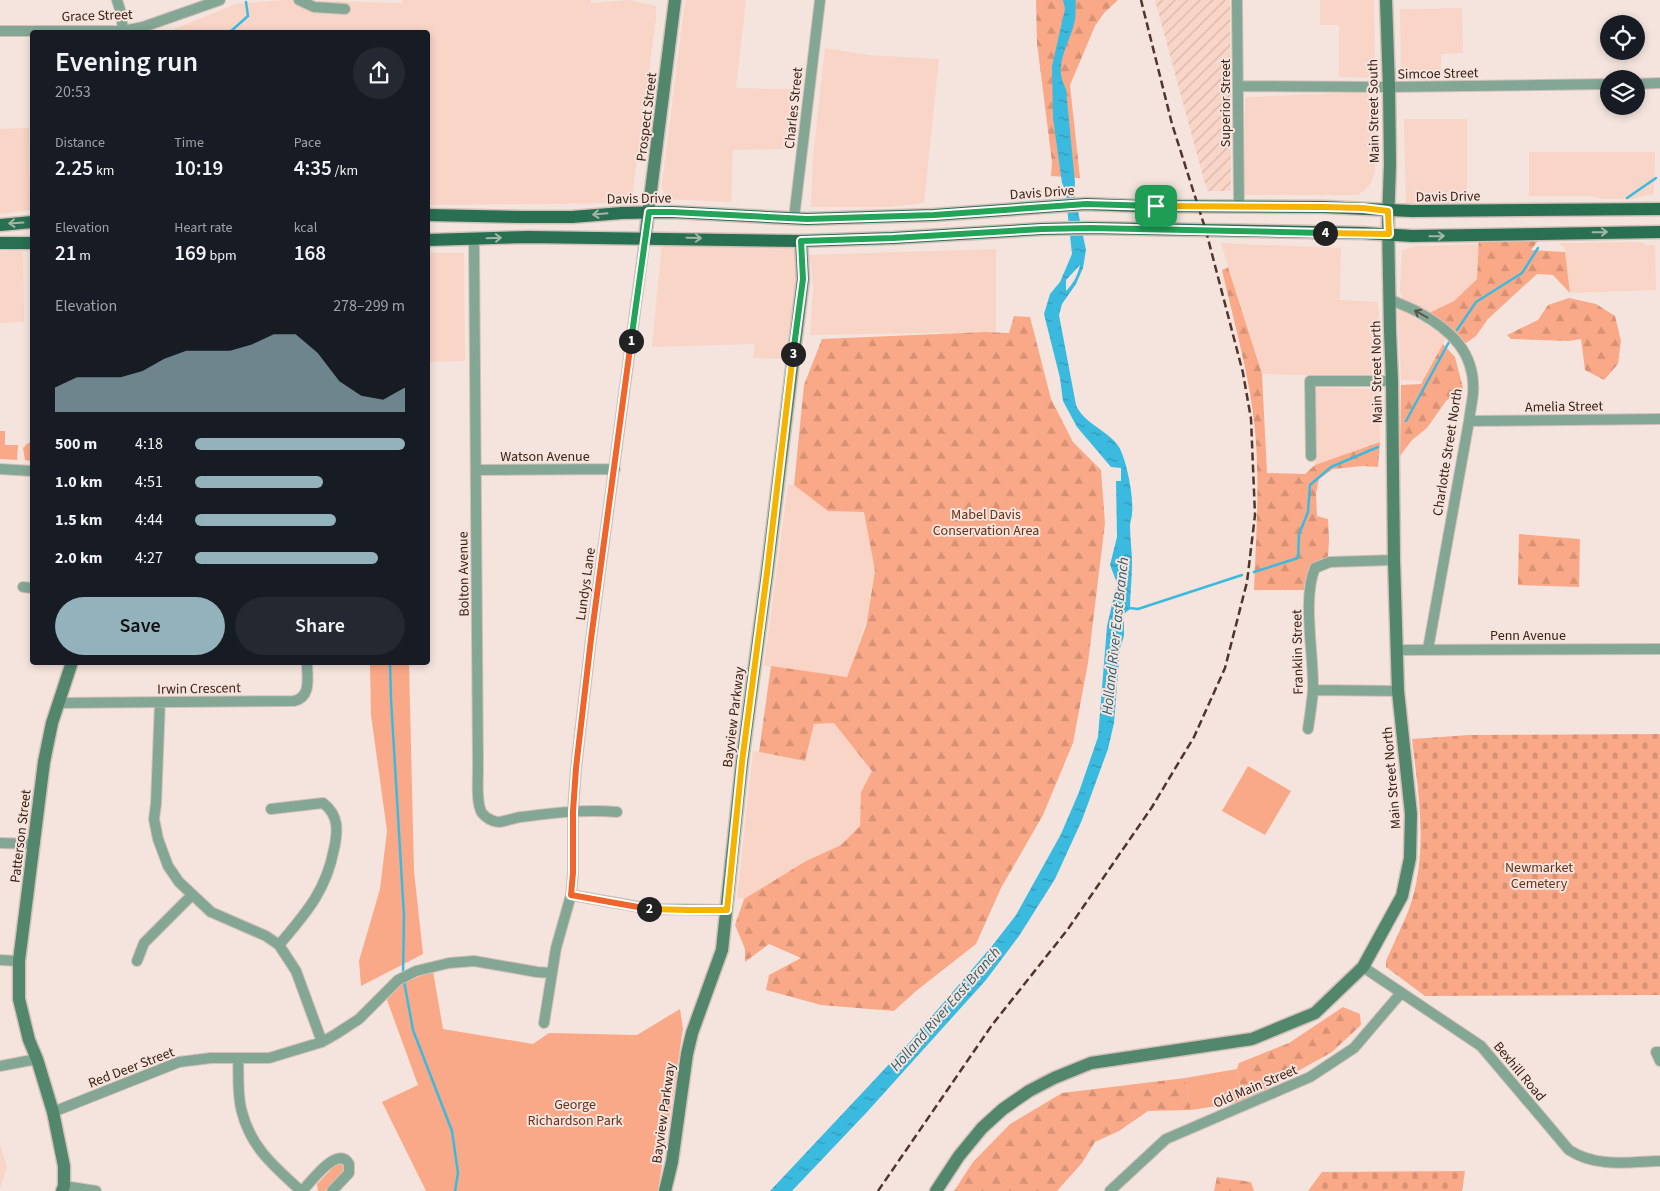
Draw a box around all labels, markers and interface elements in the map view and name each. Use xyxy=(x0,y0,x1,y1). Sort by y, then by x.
street label: Grace Street xyxy=(61,5,133,27)
map controls xyxy=(1600,15,1645,115)
button: locate xyxy=(1600,15,1645,60)
text: Evening run xyxy=(55,42,198,82)
button: share xyxy=(353,47,405,99)
street label: Superior Street xyxy=(1216,59,1236,147)
street label: Main Street South xyxy=(1363,59,1385,163)
street label: Simcoe Street xyxy=(1397,63,1479,85)
street label: Charles Street xyxy=(780,66,808,150)
button: layers xyxy=(1600,70,1645,115)
street label: Prospect Street xyxy=(632,71,662,163)
text: 20:53 xyxy=(55,81,91,103)
text: Distance xyxy=(55,133,105,153)
text: Time xyxy=(174,133,204,153)
text: Pace xyxy=(294,133,321,153)
text: 2.25 xyxy=(55,153,93,183)
text: 10:19 xyxy=(174,153,223,183)
text: 4:35 xyxy=(294,153,332,183)
text: km xyxy=(93,161,114,181)
text: /km xyxy=(332,161,358,181)
street label: Davis Drive xyxy=(1009,181,1075,205)
pin xyxy=(1135,185,1177,227)
street label: Davis Drive xyxy=(1416,186,1481,208)
street label: Davis Drive xyxy=(607,188,672,210)
icon: arrive xyxy=(1142,192,1170,220)
one-way arrow xyxy=(592,210,608,219)
text: Elevation xyxy=(55,218,110,238)
text: Heart rate xyxy=(174,218,233,238)
text: kcal xyxy=(294,218,317,238)
one-way arrow xyxy=(9,219,25,228)
pin: 4 xyxy=(1312,220,1338,246)
text: 4 xyxy=(1322,223,1329,243)
one-way arrow xyxy=(1592,228,1608,237)
one-way arrow xyxy=(1429,231,1445,241)
one-way arrow xyxy=(485,233,501,243)
one-way arrow xyxy=(686,233,702,243)
text: 21 xyxy=(55,238,77,268)
text: 169 xyxy=(174,238,207,268)
text: 168 xyxy=(294,238,326,268)
text: m xyxy=(77,246,91,266)
text: bpm xyxy=(207,246,237,266)
text: Elevation xyxy=(55,295,117,317)
text: 278–299 m xyxy=(333,295,405,317)
one-way arrow xyxy=(1414,309,1429,319)
street label: Main Street North xyxy=(1366,320,1388,424)
pin: 1 xyxy=(618,328,644,354)
text: 1 xyxy=(628,331,635,351)
pin: 3 xyxy=(780,342,806,366)
text: 3 xyxy=(790,344,797,364)
street label: Charlotte Street North xyxy=(1428,387,1468,517)
street label: Amelia Street xyxy=(1525,396,1603,418)
text: 500 m xyxy=(55,433,97,455)
text: 4:18 xyxy=(135,433,163,455)
street label: Watson Avenue xyxy=(500,447,590,467)
text: 1.0 km xyxy=(55,471,102,493)
text: 4:51 xyxy=(135,471,163,493)
park label: Mabel Davis Conservation Area xyxy=(933,505,1039,541)
text: 1.5 km xyxy=(55,509,102,531)
text: 4:44 xyxy=(135,509,163,531)
street label: Bolton Avenue xyxy=(453,531,475,617)
street label: Lundys Lane xyxy=(571,546,601,622)
text: 2.0 km xyxy=(55,547,102,569)
text: 4:27 xyxy=(135,547,163,569)
water label: Holland River East Branch xyxy=(1097,556,1134,716)
button: Save xyxy=(55,597,225,655)
button: Share xyxy=(235,597,405,655)
street label: Franklin Street xyxy=(1287,609,1309,695)
street label: Penn Avenue xyxy=(1490,626,1566,646)
street label: Bayview Parkway xyxy=(718,665,750,769)
street label: Irwin Crescent xyxy=(157,678,241,700)
street label: Main Street North xyxy=(1378,726,1406,830)
street label: Patterson Street xyxy=(5,788,37,884)
park label: Newmarket Cemetery xyxy=(1505,858,1573,894)
pin: 2 xyxy=(636,896,662,922)
text: 2 xyxy=(646,899,653,919)
water label: Holland River East Branch xyxy=(885,942,1005,1076)
street label: Bexhill Road xyxy=(1488,1037,1550,1106)
street label: Red Deer Street xyxy=(85,1042,177,1093)
street label: Old Main Street xyxy=(1210,1060,1301,1114)
street label: Bayview Parkway xyxy=(647,1061,681,1165)
park label: George Richardson Park xyxy=(527,1095,623,1131)

